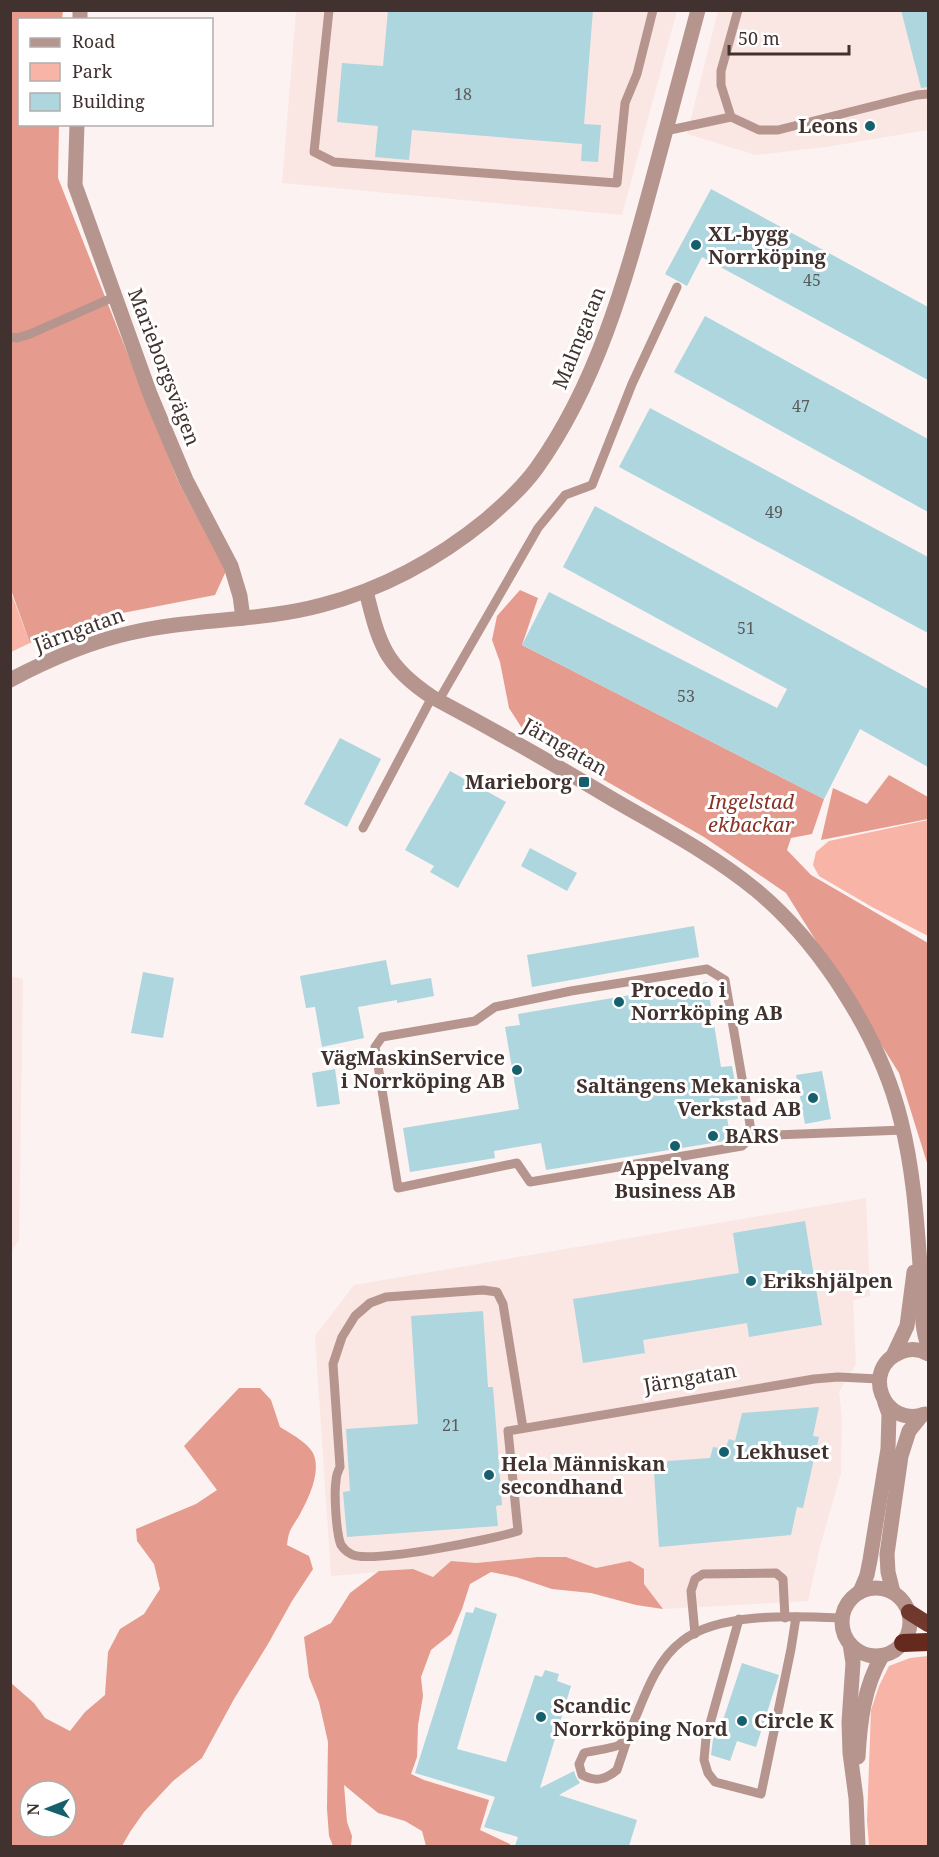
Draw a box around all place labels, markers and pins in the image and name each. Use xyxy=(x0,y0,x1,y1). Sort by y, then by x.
place label: Leons xyxy=(798,112,858,139)
marker: Leons xyxy=(863,119,877,133)
place label: XL-bygg Norrköping xyxy=(708,220,827,270)
marker: XL-bygg Norrköping xyxy=(689,238,703,252)
place label: Marieborg xyxy=(465,768,573,795)
marker: Marieborg xyxy=(577,775,591,789)
place label: Procedo i Norrköping AB xyxy=(631,976,783,1026)
marker: Procedo i Norrköping AB xyxy=(612,995,626,1009)
place label: VägMaskinService i Norrköping AB xyxy=(321,1044,505,1094)
marker: VägMaskinService i Norrköping AB xyxy=(510,1063,524,1077)
place label: Saltängens Mekaniska Verkstad AB xyxy=(576,1072,801,1122)
marker: Saltängens Mekaniska Verkstad AB xyxy=(806,1091,820,1105)
place label: BARS xyxy=(725,1122,779,1149)
marker: BARS xyxy=(706,1129,720,1143)
marker: Appelvang Business AB xyxy=(668,1139,682,1153)
place label: Appelvang Business AB xyxy=(614,1154,736,1204)
place label: Erikshjälpen xyxy=(763,1267,893,1294)
marker: Erikshjälpen xyxy=(744,1274,758,1288)
place label: Lekhuset xyxy=(736,1438,829,1465)
marker: Lekhuset xyxy=(717,1445,731,1459)
place label: Hela Människan secondhand xyxy=(501,1450,666,1500)
marker: Hela Människan secondhand xyxy=(482,1468,496,1482)
place label: Scandic Norrköping Nord xyxy=(553,1692,728,1742)
place label: Circle K xyxy=(754,1707,834,1734)
marker: Scandic Norrköping Nord xyxy=(534,1710,548,1724)
marker: Circle K xyxy=(735,1714,749,1728)

